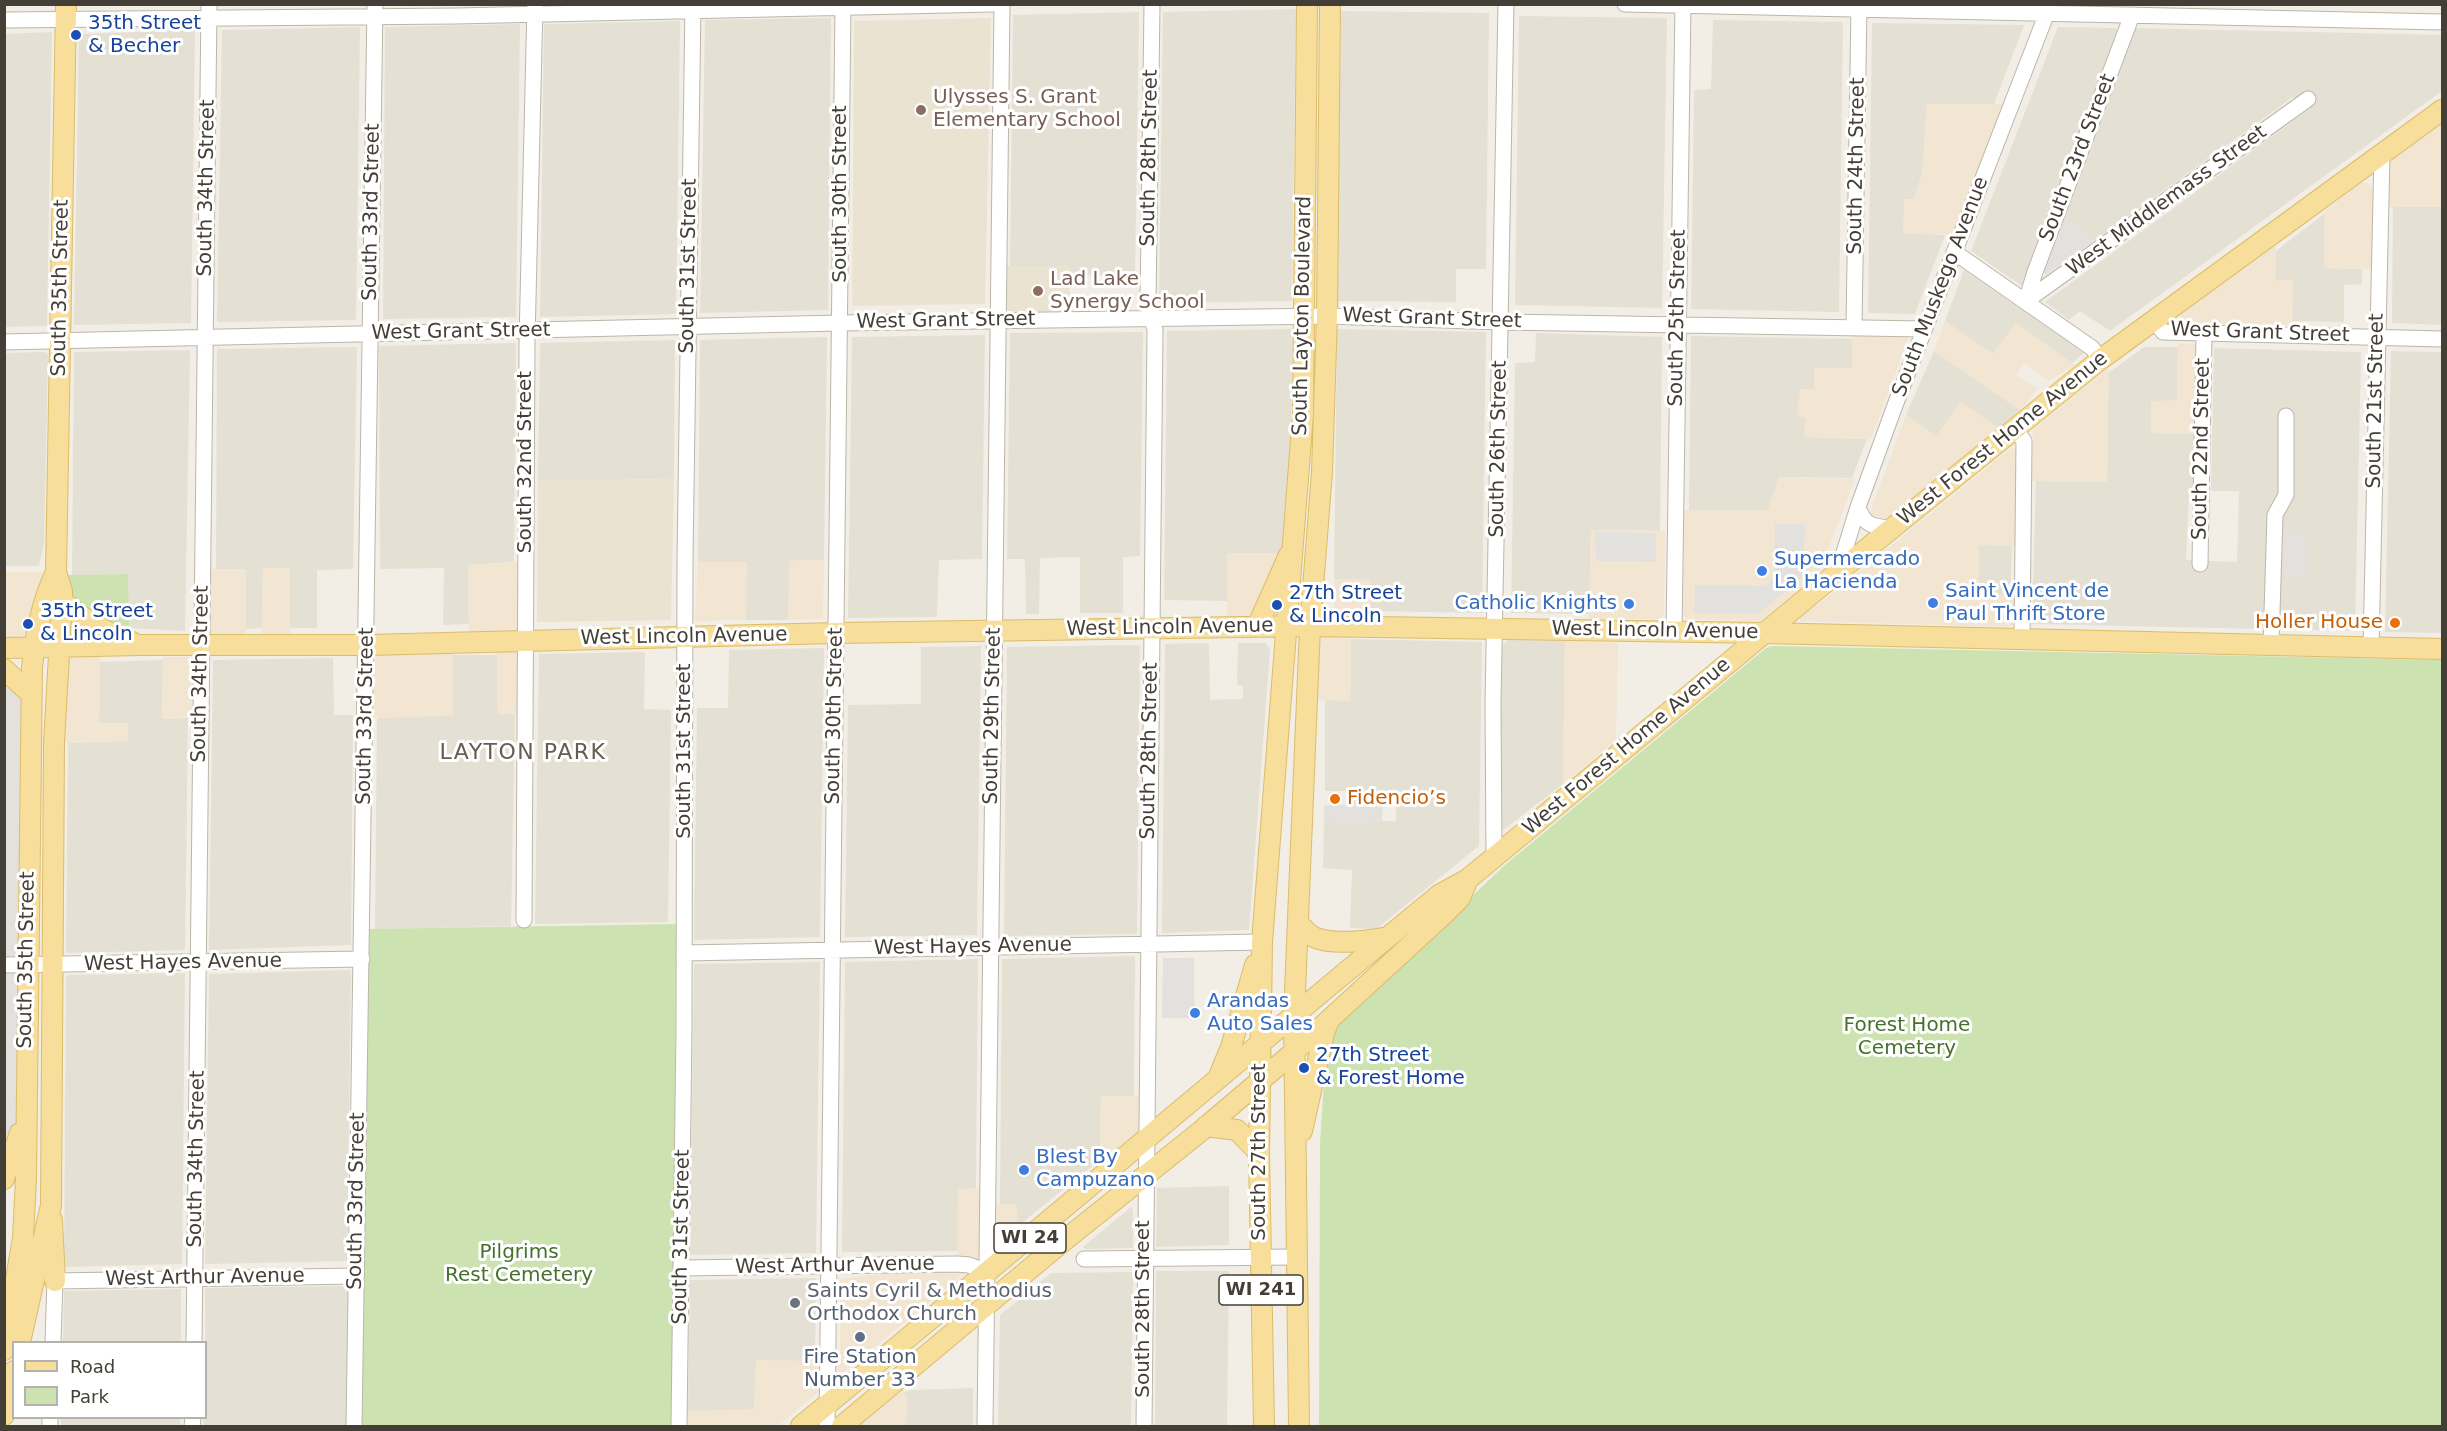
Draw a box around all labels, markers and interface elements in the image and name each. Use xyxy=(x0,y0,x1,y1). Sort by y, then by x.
place label: 35th Street & Becher xyxy=(88,12,201,59)
marker: 35th Street & Becher xyxy=(69,28,83,42)
street label: South 28th Street xyxy=(1136,69,1164,247)
street label: South 23rd Street xyxy=(2035,71,2121,245)
street label: South 24th Street xyxy=(1843,77,1871,255)
place label: Ulysses S. Grant Elementary School xyxy=(933,86,1121,133)
street label: South 34th Street xyxy=(193,99,221,277)
marker: Ulysses S. Grant Elementary School xyxy=(914,103,928,117)
street label: South 30th Street xyxy=(829,105,853,283)
street label: West Middlemass Street xyxy=(2062,120,2272,282)
street label: South 33rd Street xyxy=(358,123,386,301)
street label: South Muskego Avenue xyxy=(1888,174,1994,400)
street label: South 31st Street xyxy=(675,178,703,354)
street label: South Layton Boulevard xyxy=(1289,196,1317,436)
street label: South 35th Street xyxy=(47,199,75,377)
street label: South 25th Street xyxy=(1664,229,1692,407)
place label: Lad Lake Synergy School xyxy=(1050,268,1205,315)
marker: Lad Lake Synergy School xyxy=(1031,284,1045,298)
street label: West Grant Street xyxy=(1342,304,1522,334)
street label: West Grant Street xyxy=(856,307,1036,335)
street label: South 21st Street xyxy=(2362,313,2390,489)
street label: West Grant Street xyxy=(371,318,551,346)
street label: West Grant Street xyxy=(2170,318,2350,348)
street label: West Forest Home Avenue xyxy=(1893,347,2113,531)
street label: South 22nd Street xyxy=(2188,358,2216,540)
street label: South 26th Street xyxy=(1485,360,1513,538)
street label: South 32nd Street xyxy=(514,371,538,553)
place label: Supermercado La Hacienda xyxy=(1774,548,1920,595)
marker: Supermercado La Hacienda xyxy=(1755,564,1769,578)
place label: Saint Vincent de Paul Thrift Store xyxy=(1945,580,2109,627)
place label: 27th Street & Lincoln xyxy=(1289,582,1402,629)
street label: South 34th Street xyxy=(187,585,215,763)
place label: Catholic Knights xyxy=(1455,592,1617,616)
marker: Saint Vincent de Paul Thrift Store xyxy=(1926,596,1940,610)
marker: Catholic Knights xyxy=(1622,597,1636,611)
marker: 27th Street & Lincoln xyxy=(1270,598,1284,612)
place label: 35th Street & Lincoln xyxy=(40,600,153,647)
place label: Holler House xyxy=(2255,611,2383,635)
street label: West Lincoln Avenue xyxy=(1066,614,1274,642)
marker: Holler House xyxy=(2388,616,2402,630)
marker: 35th Street & Lincoln xyxy=(21,617,35,631)
street label: West Lincoln Avenue xyxy=(1551,617,1759,645)
street label: West Lincoln Avenue xyxy=(580,623,788,651)
street label: South 33rd Street xyxy=(352,627,380,805)
street label: South 30th Street xyxy=(821,627,849,805)
street label: South 29th Street xyxy=(979,627,1007,805)
street label: West Forest Home Avenue xyxy=(1519,653,1735,841)
street label: South 28th Street xyxy=(1136,662,1164,840)
street label: South 31st Street xyxy=(673,663,697,839)
district label: LAYTON PARK xyxy=(440,740,606,766)
place label: Fidencio’s xyxy=(1347,787,1446,811)
marker: Fidencio’s xyxy=(1328,792,1342,806)
street label: South 35th Street xyxy=(13,871,41,1049)
street label: West Hayes Avenue xyxy=(874,933,1072,961)
street label: West Hayes Avenue xyxy=(84,949,282,977)
place label: Arandas Auto Sales xyxy=(1207,990,1313,1037)
marker: Arandas Auto Sales xyxy=(1188,1006,1202,1020)
park label: Forest Home Cemetery xyxy=(1844,1014,1970,1061)
place label: 27th Street & Forest Home xyxy=(1316,1044,1465,1091)
marker: 27th Street & Forest Home xyxy=(1297,1061,1311,1075)
street label: South 27th Street xyxy=(1248,1063,1272,1241)
street label: South 34th Street xyxy=(183,1070,211,1248)
street label: South 33rd Street xyxy=(343,1112,371,1290)
place label: Blest By Campuzano xyxy=(1036,1146,1155,1193)
street label: South 31st Street xyxy=(668,1149,696,1325)
marker: Blest By Campuzano xyxy=(1017,1163,1031,1177)
street label: South 28th Street xyxy=(1132,1220,1156,1398)
road number: WI 24 xyxy=(994,1223,1066,1253)
park label: Pilgrims Rest Cemetery xyxy=(445,1241,593,1288)
street label: West Arthur Avenue xyxy=(735,1252,935,1280)
street label: West Arthur Avenue xyxy=(105,1264,305,1292)
road number: WI 241 xyxy=(1219,1275,1303,1305)
place label: Saints Cyril & Methodius Orthodox Church xyxy=(807,1280,1052,1327)
marker: Saints Cyril & Methodius Orthodox Church xyxy=(788,1296,802,1310)
marker: Fire Station Number 33 xyxy=(853,1330,867,1344)
legend xyxy=(12,1341,207,1419)
place label: Fire Station Number 33 xyxy=(803,1346,917,1393)
text: Road xyxy=(70,1356,115,1377)
text: Park xyxy=(70,1386,109,1407)

